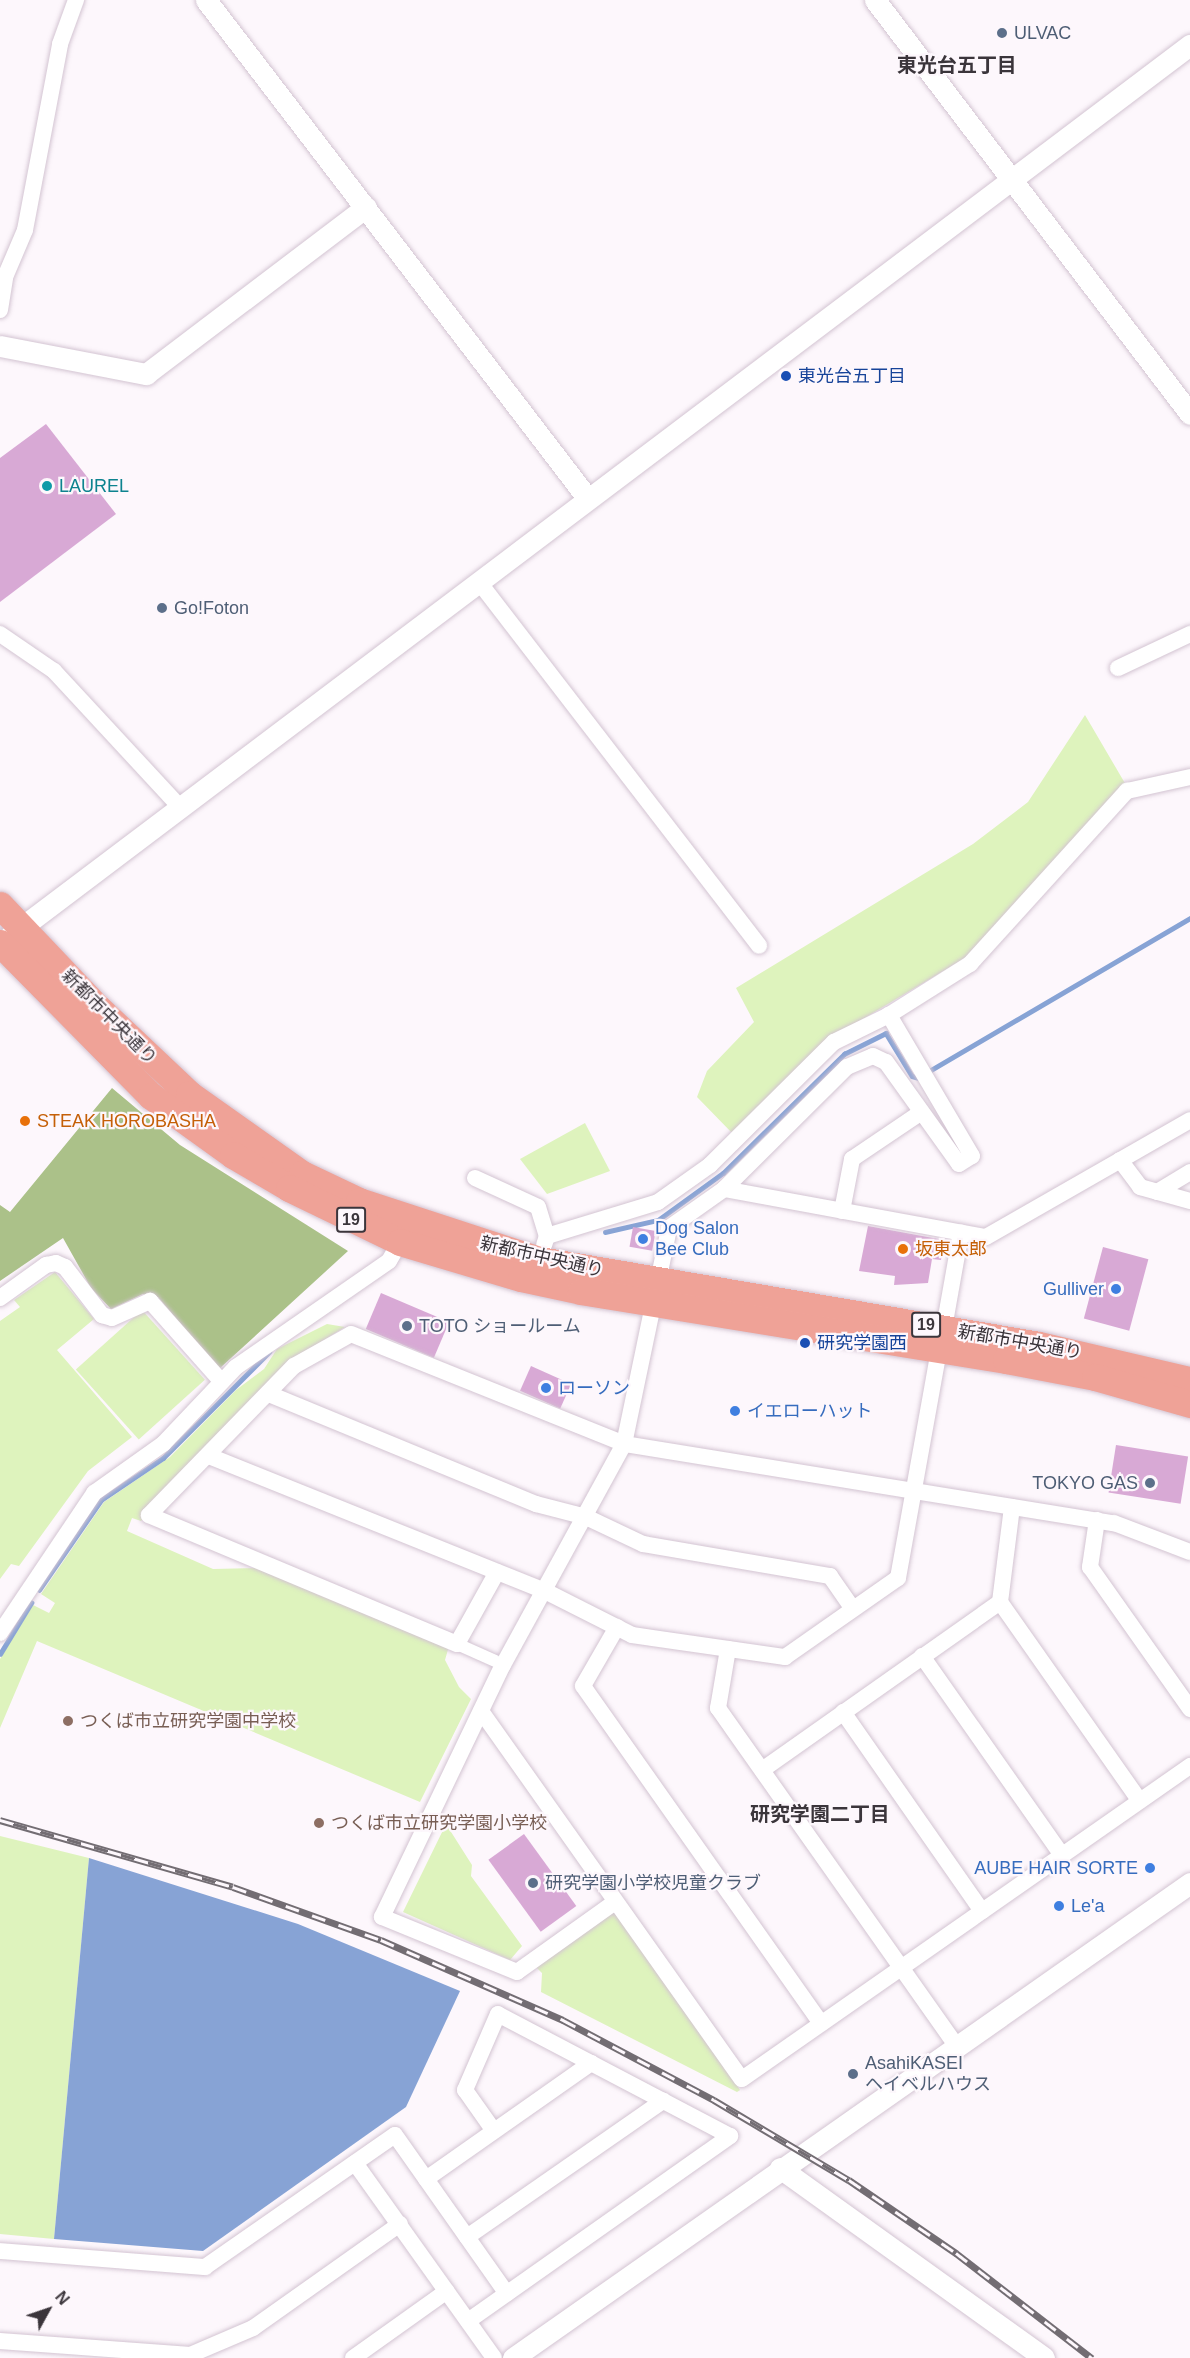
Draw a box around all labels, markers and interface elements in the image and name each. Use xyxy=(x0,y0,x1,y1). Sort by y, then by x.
place label: ULVAC xyxy=(1014,22,1071,44)
marker: ULVAC xyxy=(995,26,1009,40)
district label: 東光台五丁目 xyxy=(897,53,1017,77)
place label: 東光台五丁目 xyxy=(798,365,906,387)
marker: 東光台五丁目 xyxy=(779,369,793,383)
place label: LAUREL xyxy=(59,475,129,497)
marker: LAUREL xyxy=(40,479,54,493)
place label: Go!Foton xyxy=(174,597,249,619)
marker: Go!Foton xyxy=(155,601,169,615)
street label: 新都市中央通り xyxy=(57,965,161,1069)
place label: STEAK HOROBASHA xyxy=(37,1110,216,1132)
marker: STEAK HOROBASHA xyxy=(18,1114,32,1128)
road number: 19 xyxy=(336,1207,366,1233)
place label: Dog Salon Bee Club xyxy=(655,1218,739,1260)
street label: 新都市中央通り xyxy=(478,1232,606,1282)
marker: Dog Salon Bee Club xyxy=(636,1232,650,1246)
place label: 坂東太郎 xyxy=(915,1238,987,1260)
marker: 坂東太郎 xyxy=(896,1242,910,1256)
place label: Gulliver xyxy=(1043,1278,1104,1300)
marker: Gulliver xyxy=(1109,1282,1123,1296)
road number: 19 xyxy=(911,1312,941,1338)
place label: TOTO ショールーム xyxy=(419,1315,581,1337)
marker: TOTO ショールーム xyxy=(400,1319,414,1333)
street label: 新都市中央通り xyxy=(956,1320,1084,1364)
place label: 研究学園西 xyxy=(817,1332,907,1354)
marker: 研究学園西 xyxy=(798,1336,812,1350)
place label: ローソン xyxy=(558,1377,630,1399)
marker: ローソン xyxy=(539,1381,553,1395)
place label: イエローハット xyxy=(747,1400,873,1422)
marker: イエローハット xyxy=(728,1404,742,1418)
place label: TOKYO GAS xyxy=(1032,1472,1138,1494)
marker: TOKYO GAS xyxy=(1143,1476,1157,1490)
place label: つくば市立研究学園中学校 xyxy=(80,1710,296,1732)
marker: つくば市立研究学園中学校 xyxy=(61,1714,75,1728)
district label: 研究学園二丁目 xyxy=(750,1802,890,1826)
place label: つくば市立研究学園小学校 xyxy=(331,1812,547,1834)
marker: つくば市立研究学園小学校 xyxy=(312,1816,326,1830)
place label: AUBE HAIR SORTE xyxy=(974,1857,1138,1879)
marker: AUBE HAIR SORTE xyxy=(1143,1861,1157,1875)
place label: 研究学園小学校児童クラブ xyxy=(545,1872,761,1894)
marker: 研究学園小学校児童クラブ xyxy=(526,1876,540,1890)
place label: Le'a xyxy=(1071,1895,1104,1917)
marker: Le'a xyxy=(1052,1899,1066,1913)
place label: AsahiKASEI ヘイベルハウス xyxy=(865,2053,991,2096)
marker: AsahiKASEI ヘイベルハウス xyxy=(846,2067,860,2081)
north arrow xyxy=(18,2280,78,2340)
text: N xyxy=(52,2288,72,2308)

